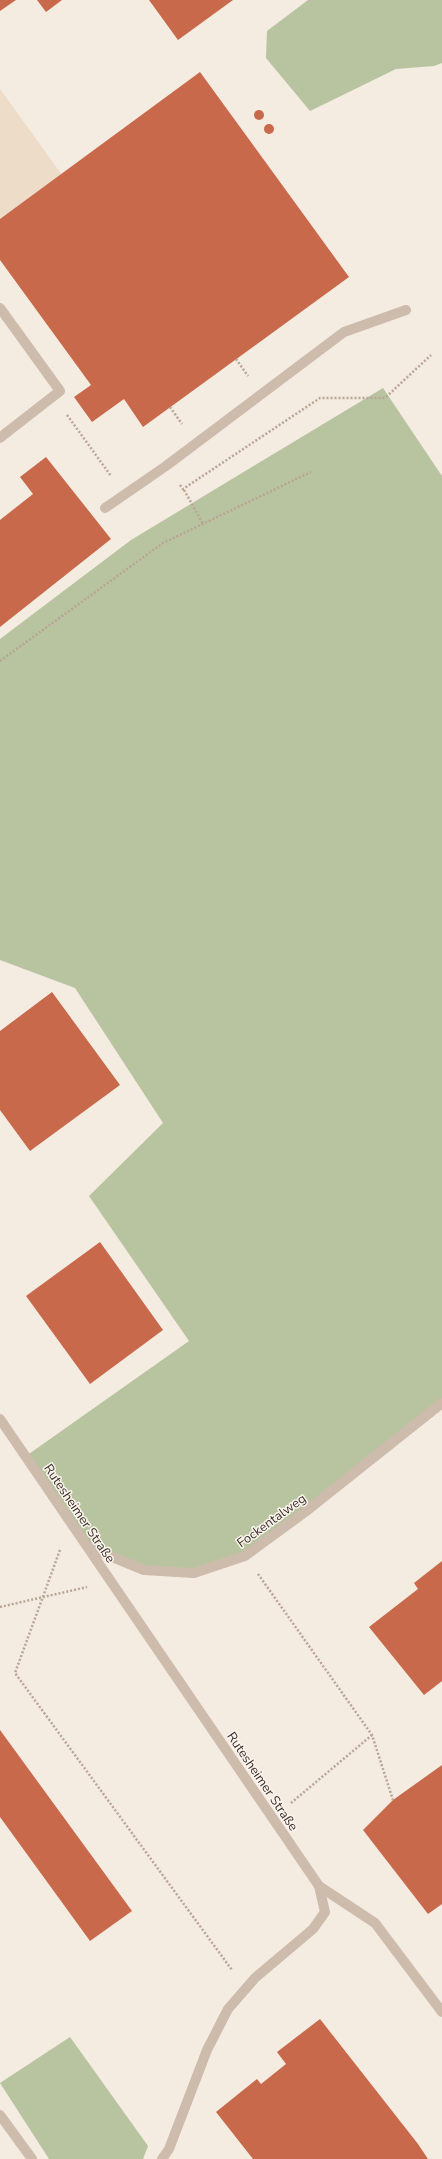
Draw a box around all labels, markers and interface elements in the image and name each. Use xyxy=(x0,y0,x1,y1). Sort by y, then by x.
street label: Rutesheimer Straße xyxy=(39,1460,119,1567)
street label: Fockentalweg xyxy=(233,1490,310,1552)
street label: Rutesheimer Straße xyxy=(222,1728,302,1835)

